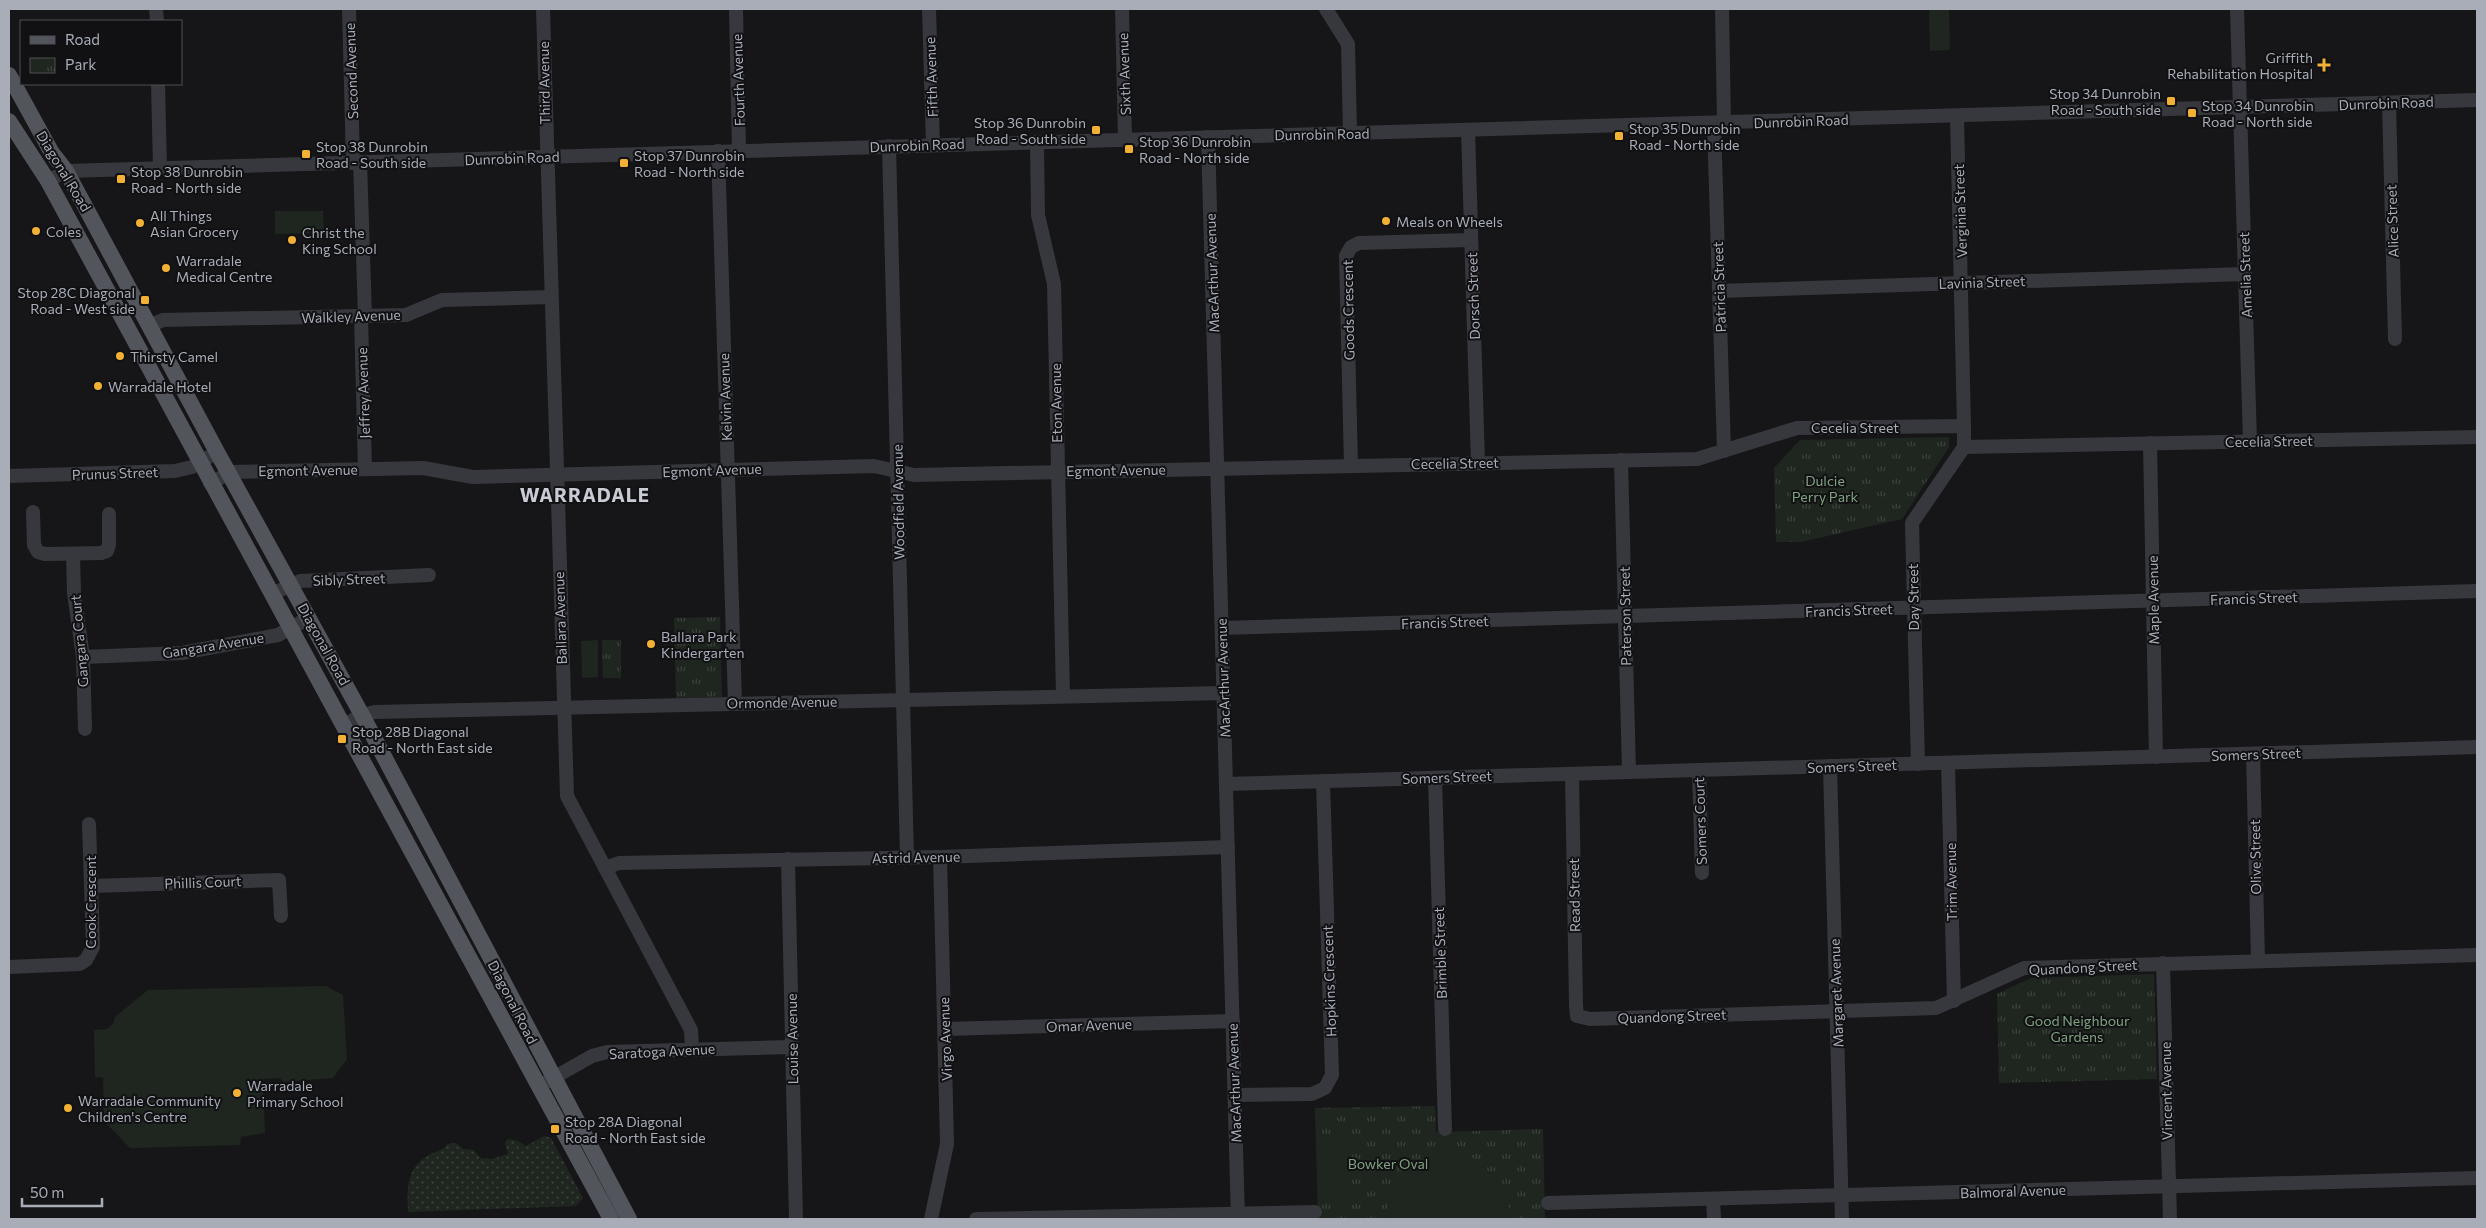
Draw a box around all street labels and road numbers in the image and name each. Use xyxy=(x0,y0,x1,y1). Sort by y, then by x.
street label: Second Avenue xyxy=(341,23,361,119)
street label: Fourth Avenue xyxy=(728,33,748,127)
street label: Sixth Avenue xyxy=(1114,33,1134,115)
street label: Fifth Avenue xyxy=(921,37,941,117)
street label: Third Avenue xyxy=(535,41,553,125)
street label: Dunrobin Road xyxy=(2338,93,2434,113)
street label: Dunrobin Road xyxy=(1753,111,1849,131)
street label: Dunrobin Road xyxy=(1274,125,1370,143)
street label: Diagonal Road xyxy=(33,127,95,215)
street label: Dunrobin Road xyxy=(869,135,965,155)
street label: Dunrobin Road xyxy=(464,148,560,168)
street label: Verginia Street xyxy=(1950,163,1970,258)
street label: Alice Street xyxy=(2382,184,2402,258)
street label: MacArthur Avenue xyxy=(1201,213,1223,333)
street label: Amelia Street xyxy=(2235,231,2255,318)
street label: Patricia Street xyxy=(1709,241,1729,333)
street label: Dorsch Street xyxy=(1463,252,1483,340)
street label: Goods Crescent xyxy=(1339,259,1357,361)
street label: Lavinia Street xyxy=(1938,272,2026,292)
street label: Walkley Avenue xyxy=(301,306,401,326)
street label: Jeffrey Avenue xyxy=(353,347,373,439)
street label: Kelvin Avenue xyxy=(715,353,735,441)
street label: Eton Avenue xyxy=(1047,363,1065,443)
street label: Cecelia Street xyxy=(1811,419,1899,436)
street label: Cecelia Street xyxy=(2225,432,2313,450)
street label: Woodfield Avenue xyxy=(888,444,908,560)
street label: Cecelia Street xyxy=(1411,454,1499,472)
street label: Egmont Avenue xyxy=(662,460,762,480)
street label: Egmont Avenue xyxy=(258,461,358,479)
street label: Egmont Avenue xyxy=(1066,461,1166,479)
street label: Prunus Street xyxy=(71,463,159,483)
street label: Maple Avenue xyxy=(2144,555,2162,645)
street label: Day Street xyxy=(1904,563,1922,631)
street label: Paterson Street xyxy=(1616,566,1634,666)
street label: Sibly Street xyxy=(312,569,386,589)
street label: Ballara Avenue xyxy=(550,571,570,665)
street label: Francis Street xyxy=(2210,588,2298,608)
street label: Gangara Court xyxy=(66,594,92,688)
street label: Diagonal Road xyxy=(294,600,354,688)
street label: Francis Street xyxy=(1805,600,1893,620)
street label: Francis Street xyxy=(1401,612,1489,632)
street label: MacArthur Avenue xyxy=(1212,618,1234,738)
street label: Gangara Avenue xyxy=(161,629,265,661)
street label: Ormonde Avenue xyxy=(727,693,837,711)
street label: Somers Street xyxy=(2211,744,2302,764)
street label: Somers Street xyxy=(1807,756,1898,776)
street label: Somers Street xyxy=(1402,767,1493,787)
street label: Somers Court xyxy=(1690,777,1710,865)
street label: Olive Street xyxy=(2246,819,2264,895)
street label: Trim Avenue xyxy=(1942,843,1960,921)
street label: Astrid Avenue xyxy=(872,848,960,866)
street label: Cook Crescent xyxy=(82,855,99,949)
street label: Read Street xyxy=(1565,858,1583,932)
street label: Phillis Court xyxy=(164,872,242,892)
street label: Brimble Street xyxy=(1430,907,1450,999)
street label: Hopkins Crescent xyxy=(1319,924,1339,1037)
street label: Margaret Avenue xyxy=(1826,938,1846,1048)
street label: Quandong Street xyxy=(2028,956,2138,978)
street label: Diagonal Road xyxy=(485,957,541,1047)
street label: Louise Avenue xyxy=(783,993,801,1085)
street label: Virgo Avenue xyxy=(935,997,955,1081)
street label: Quandong Street xyxy=(1617,1006,1727,1026)
street label: Omar Avenue xyxy=(1046,1015,1132,1035)
street label: MacArthur Avenue xyxy=(1223,1023,1245,1143)
street label: Saratoga Avenue xyxy=(608,1040,716,1062)
street label: Vincent Avenue xyxy=(2157,1042,2175,1140)
street label: Balmoral Avenue xyxy=(1960,1181,2066,1201)

